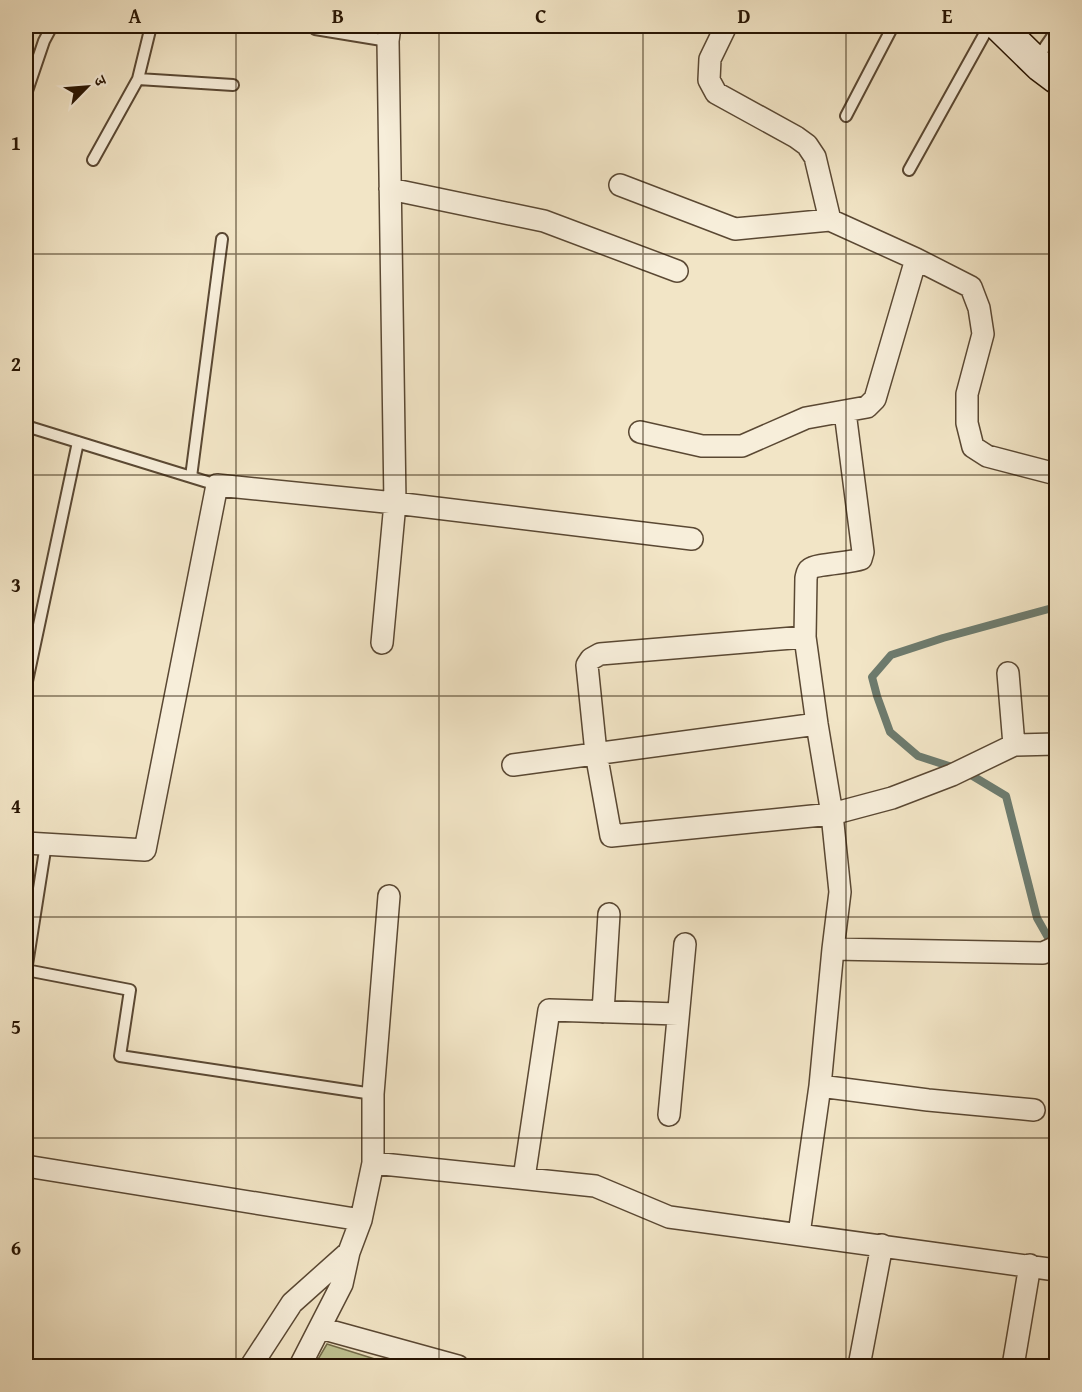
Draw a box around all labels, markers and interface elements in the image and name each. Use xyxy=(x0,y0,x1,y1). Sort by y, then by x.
text: A xyxy=(129,1,142,30)
text: B xyxy=(332,1,344,30)
text: C xyxy=(535,1,547,30)
text: D xyxy=(737,1,751,30)
text: E xyxy=(942,1,953,30)
north arrow xyxy=(57,57,117,117)
text: उ xyxy=(88,71,114,91)
text: 1 xyxy=(11,128,21,157)
text: 2 xyxy=(11,349,21,378)
text: 3 xyxy=(11,570,21,599)
text: 4 xyxy=(11,791,21,820)
text: 5 xyxy=(11,1012,21,1041)
text: 6 xyxy=(11,1233,21,1262)

